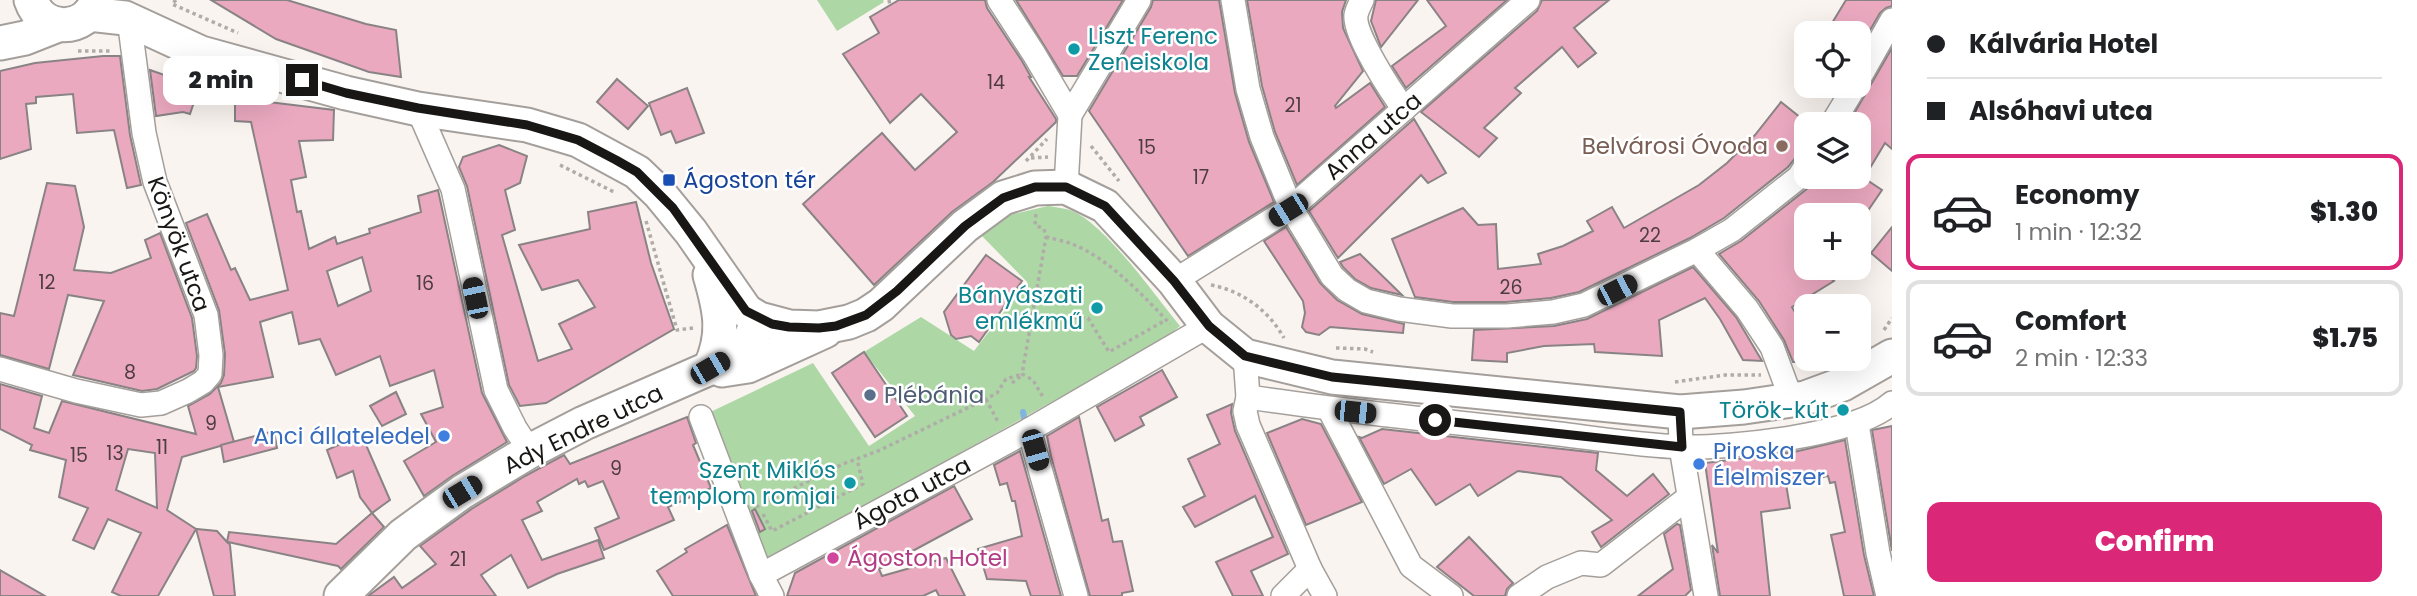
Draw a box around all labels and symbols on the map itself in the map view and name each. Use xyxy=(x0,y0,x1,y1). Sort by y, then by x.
place label: Liszt Ferenc Zeneiskola xyxy=(1088,20,1218,78)
marker: Liszt Ferenc Zeneiskola xyxy=(1066,41,1082,57)
callout: 2 min xyxy=(162,56,278,104)
route end xyxy=(286,64,318,96)
house number: 14 xyxy=(987,69,1005,96)
street label: Anna utca xyxy=(1318,85,1428,187)
house number: 21 xyxy=(1284,92,1302,119)
place label: Belvárosi Óvoda xyxy=(1582,130,1768,162)
house number: 15 xyxy=(1138,134,1156,161)
marker: Belvárosi Óvoda xyxy=(1774,138,1790,154)
place label: Ágoston tér xyxy=(683,164,816,196)
house number: 17 xyxy=(1193,164,1209,191)
street label: Könyök utca xyxy=(140,172,218,316)
marker: Ágoston tér xyxy=(661,172,677,188)
car xyxy=(1265,190,1312,230)
house number: 22 xyxy=(1639,222,1661,249)
house number: 12 xyxy=(38,269,56,296)
house number: 16 xyxy=(416,270,434,297)
car xyxy=(1594,271,1641,309)
house number: 26 xyxy=(1500,274,1523,301)
car xyxy=(461,275,490,321)
place label: Bányászati emlékmű xyxy=(958,279,1083,337)
marker: Bányászati emlékmű xyxy=(1089,300,1105,316)
car xyxy=(687,348,734,388)
house number: 8 xyxy=(124,359,136,386)
street label: Ady Endre utca xyxy=(498,377,668,481)
place label: Plébánia xyxy=(884,379,984,411)
marker: Plébánia xyxy=(862,387,878,403)
place label: Török-kút xyxy=(1719,394,1829,426)
car xyxy=(1334,399,1377,425)
marker: Török-kút xyxy=(1835,402,1851,418)
route start xyxy=(1419,404,1451,436)
house number: 9 xyxy=(205,410,217,437)
place label: Anci állateledel xyxy=(254,420,430,452)
car xyxy=(1020,427,1051,473)
marker: Anci állateledel xyxy=(436,428,452,444)
house number: 11 xyxy=(156,434,168,461)
place label: Piroska Élelmiszer xyxy=(1713,435,1825,493)
house number: 13 xyxy=(106,440,124,467)
house number: 15 xyxy=(70,442,88,469)
street label: Ágota utca xyxy=(848,449,976,537)
place label: Szent Miklós templom romjai xyxy=(650,454,836,512)
house number: 9 xyxy=(610,455,622,482)
marker: Piroska Élelmiszer xyxy=(1691,456,1707,472)
car xyxy=(439,472,486,512)
marker: Szent Miklós templom romjai xyxy=(842,475,858,491)
place label: Ágoston Hotel xyxy=(847,542,1008,574)
house number: 21 xyxy=(449,546,467,573)
marker: Ágoston Hotel xyxy=(825,550,841,566)

